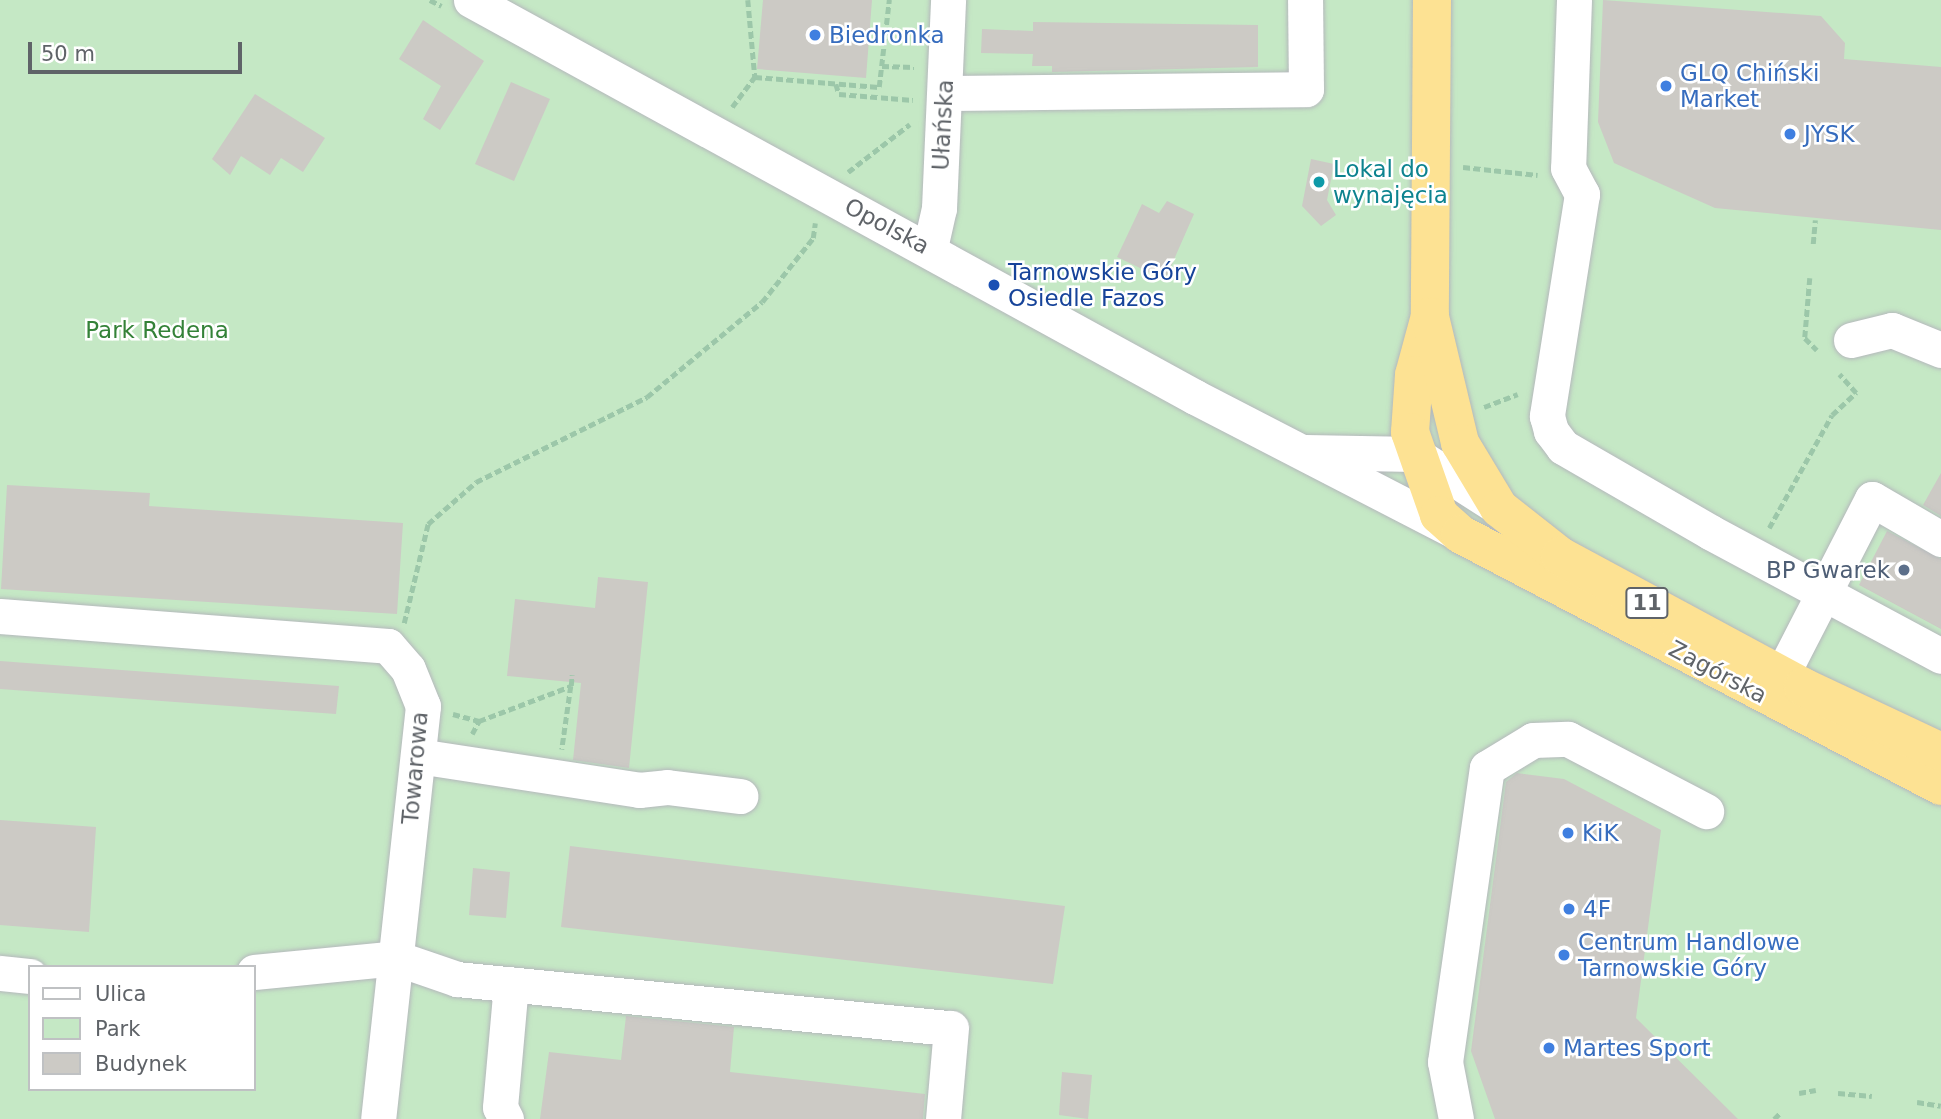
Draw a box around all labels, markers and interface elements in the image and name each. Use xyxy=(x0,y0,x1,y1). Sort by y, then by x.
place label: Biedronka xyxy=(829,21,945,49)
marker: Biedronka xyxy=(807,27,823,43)
scale bar xyxy=(32,28,245,72)
text: 50 m xyxy=(41,42,95,66)
place label: GLQ Chiński Market xyxy=(1680,59,1819,113)
marker: GLQ Chiński Market xyxy=(1658,78,1674,94)
street label: Ułańska xyxy=(927,79,959,171)
place label: JYSK xyxy=(1804,120,1855,148)
marker: JYSK xyxy=(1782,126,1798,142)
place label: Lokal do wynajęcia xyxy=(1333,155,1448,209)
marker: Lokal do wynajęcia xyxy=(1311,174,1327,190)
street label: Opolska xyxy=(840,192,934,260)
place label: Tarnowskie Góry Osiedle Fazos xyxy=(1008,258,1197,312)
marker: Tarnowskie Góry Osiedle Fazos xyxy=(986,277,1002,293)
park label: Park Redena xyxy=(85,316,229,344)
place label: BP Gwarek xyxy=(1766,556,1890,584)
marker: BP Gwarek xyxy=(1896,562,1912,578)
road number: 11 xyxy=(1624,586,1670,620)
street label: Zagórska xyxy=(1664,635,1772,709)
street label: Towarowa xyxy=(396,710,434,826)
place label: KiK xyxy=(1582,819,1619,847)
marker: KiK xyxy=(1560,825,1576,841)
place label: 4F xyxy=(1583,895,1611,923)
marker: 4F xyxy=(1561,901,1577,917)
place label: Centrum Handlowe Tarnowskie Góry xyxy=(1578,928,1800,982)
marker: Centrum Handlowe Tarnowskie Góry xyxy=(1556,947,1572,963)
legend xyxy=(28,965,256,1091)
text: Ulica xyxy=(95,982,146,1006)
text: Park xyxy=(95,1017,140,1041)
place label: Martes Sport xyxy=(1563,1034,1711,1062)
marker: Martes Sport xyxy=(1541,1040,1557,1056)
text: Budynek xyxy=(95,1052,187,1076)

